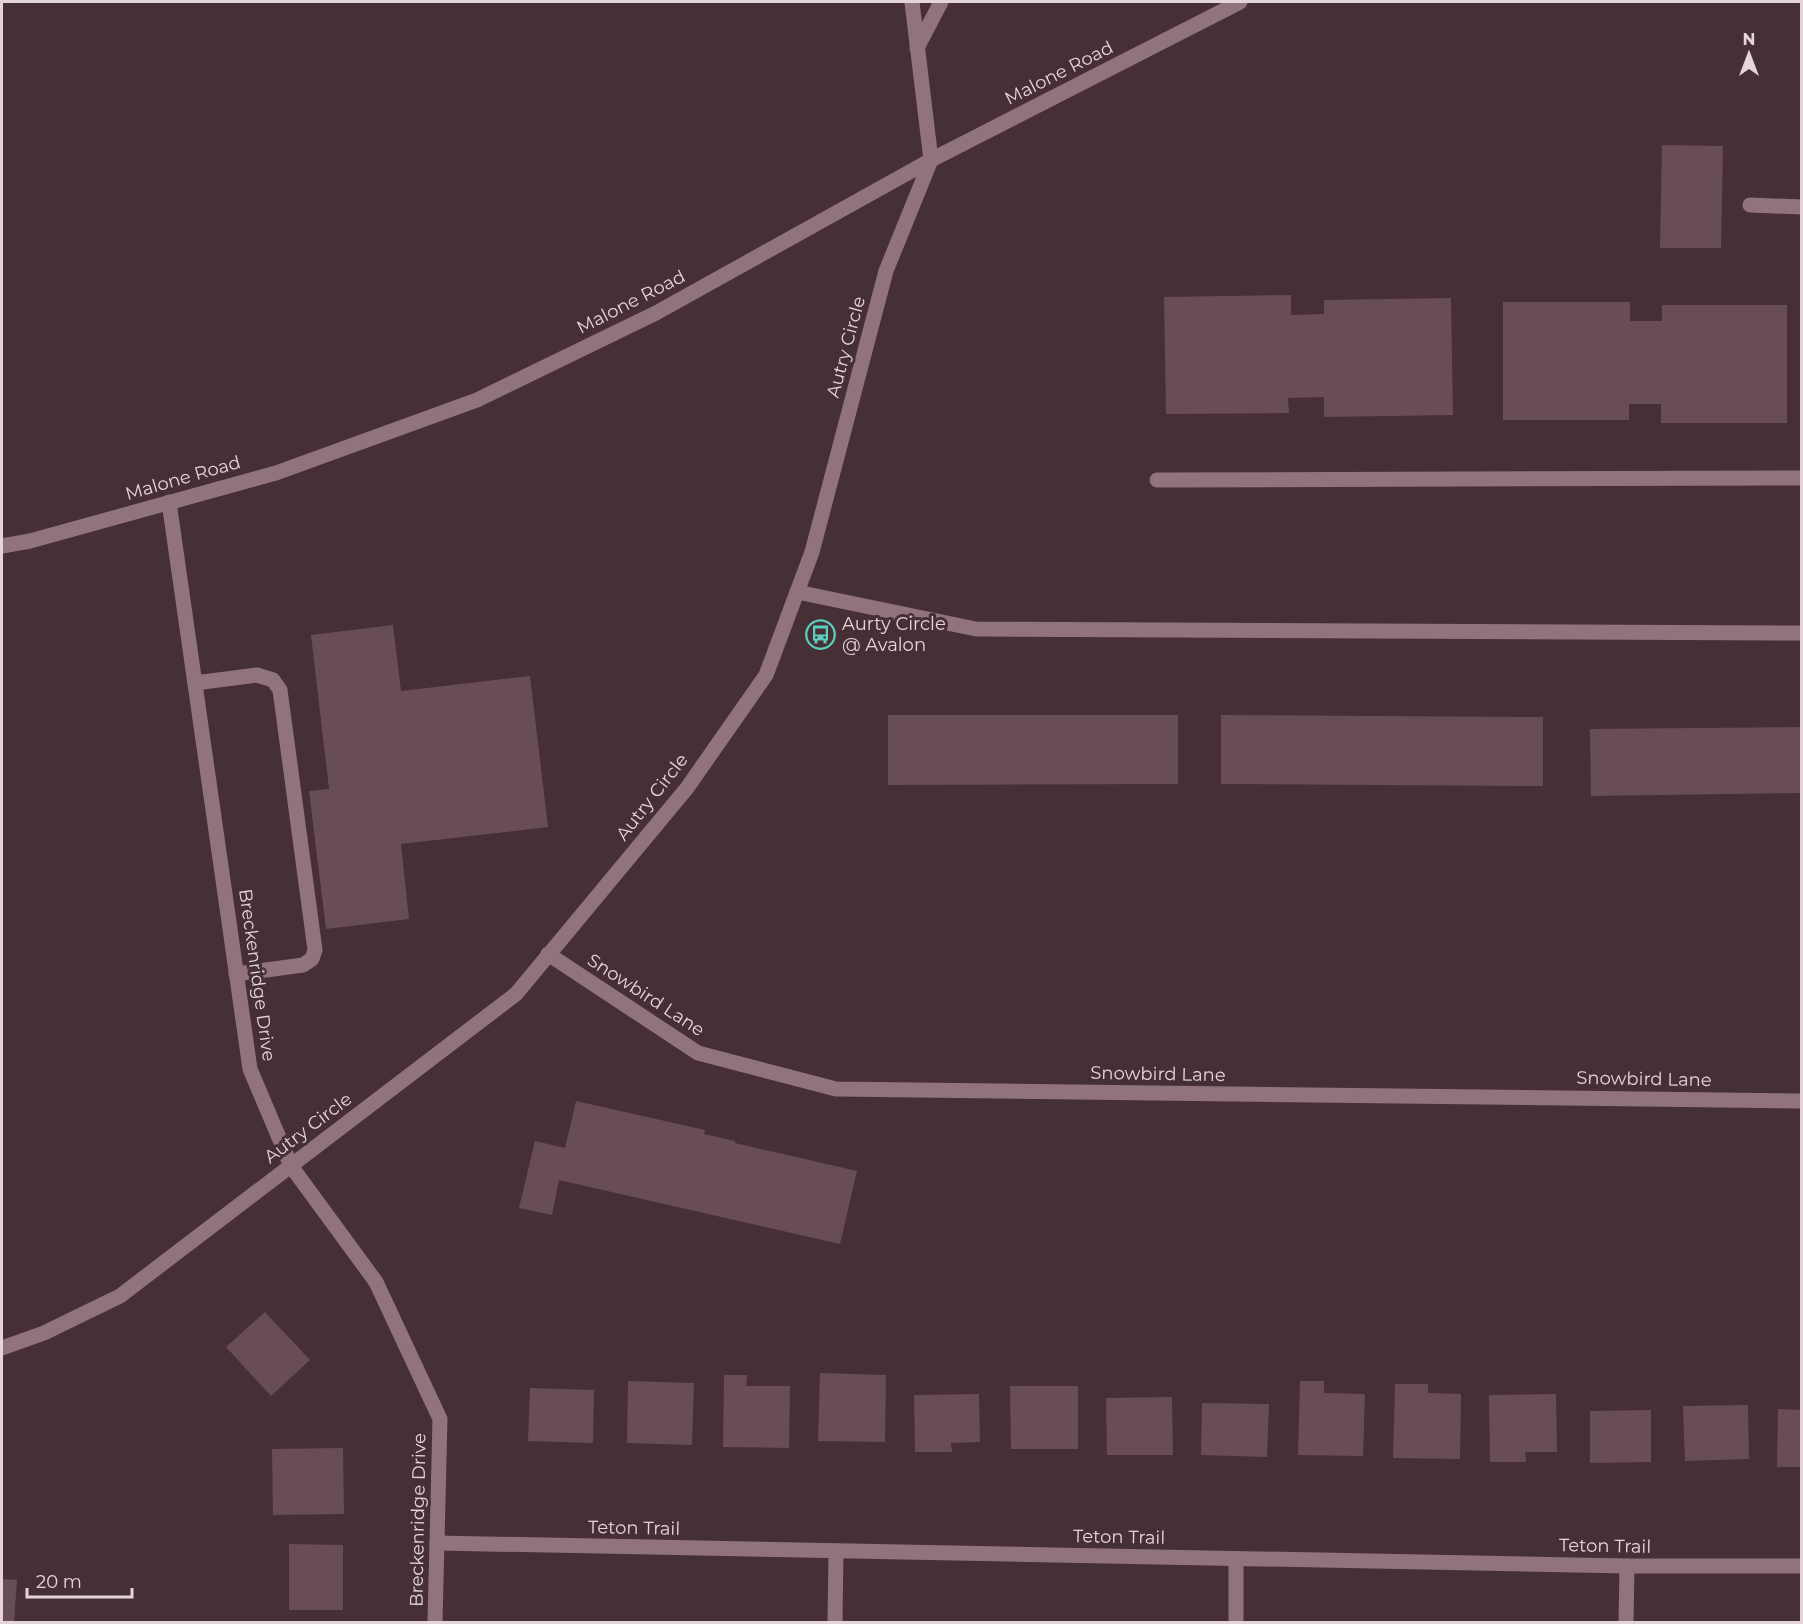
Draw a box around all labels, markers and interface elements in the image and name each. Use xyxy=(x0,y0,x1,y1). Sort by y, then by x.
north arrow xyxy=(1719,24,1779,84)
text: N xyxy=(1743,30,1755,49)
street label: Malone Road xyxy=(1001,36,1117,110)
street label: Malone Road xyxy=(573,265,689,339)
street label: Autry Circle xyxy=(822,294,870,400)
street label: Malone Road xyxy=(123,451,243,505)
place label: Aurty Circle @ Avalon xyxy=(842,613,946,656)
bus stop icon: Aurty Circle @ Avalon xyxy=(805,618,837,650)
street label: Autry Circle xyxy=(611,749,693,845)
street label: Breckenridge Drive xyxy=(234,887,280,1063)
street label: Snowbird Lane xyxy=(583,949,709,1041)
street label: Snowbird Lane xyxy=(1090,1062,1226,1086)
street label: Snowbird Lane xyxy=(1576,1067,1712,1091)
street label: Autry Circle xyxy=(260,1088,356,1168)
street label: Breckenridge Drive xyxy=(405,1433,431,1607)
street label: Teton Trail xyxy=(588,1516,680,1540)
street label: Teton Trail xyxy=(1073,1525,1165,1549)
street label: Teton Trail xyxy=(1559,1534,1651,1558)
scale bar xyxy=(27,1561,132,1599)
text: 20 m xyxy=(36,1571,82,1593)

